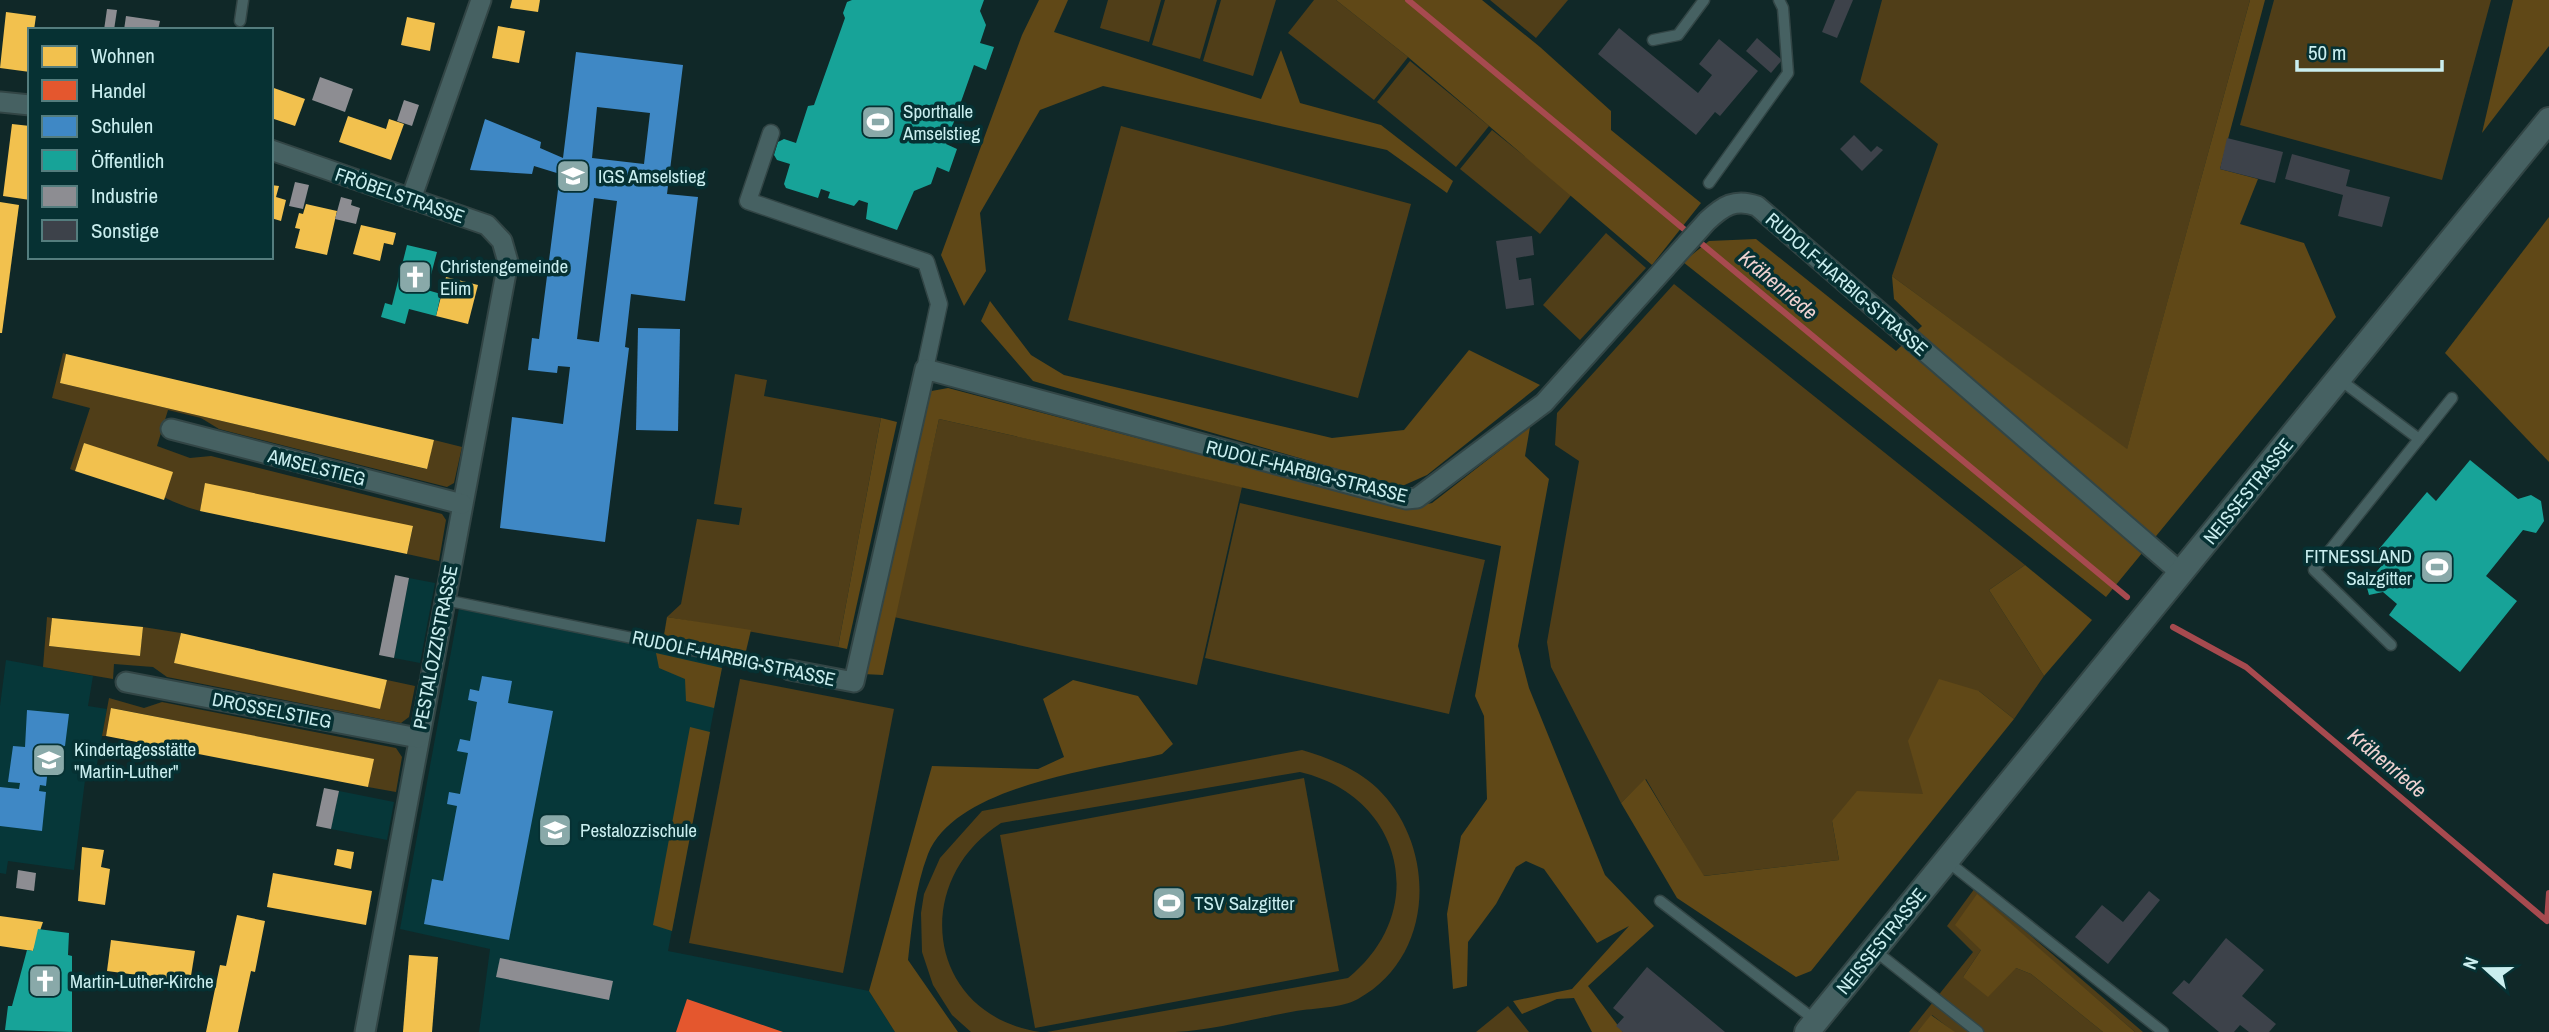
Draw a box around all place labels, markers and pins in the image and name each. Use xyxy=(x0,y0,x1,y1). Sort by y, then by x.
place label: Sporthalle Amselstieg xyxy=(902,98,980,146)
sports icon: Sporthalle Amselstieg xyxy=(859,103,897,141)
school or university icon: IGS Amselstieg xyxy=(554,157,592,195)
place label: IGS Amselstieg xyxy=(598,163,706,189)
place label: Christengemeinde Elim xyxy=(440,253,568,301)
church icon: Christengemeinde Elim xyxy=(396,258,434,296)
place label: FITNESSLAND Salzgitter xyxy=(2305,543,2413,591)
sports icon: FITNESSLAND Salzgitter xyxy=(2418,548,2456,586)
place label: Kindertagesstätte "Martin-Luther" xyxy=(74,736,196,784)
school or university icon: Kindertagesstätte "Martin-Luther" xyxy=(30,741,68,779)
school or university icon: Pestalozzischule xyxy=(536,811,574,849)
place label: Pestalozzischule xyxy=(580,817,697,843)
sports icon: TSV Salzgitter xyxy=(1150,884,1188,922)
place label: TSV Salzgitter xyxy=(1194,890,1295,916)
church icon: Martin-Luther-Kirche xyxy=(26,962,64,1000)
place label: Martin-Luther-Kirche xyxy=(70,968,214,994)

